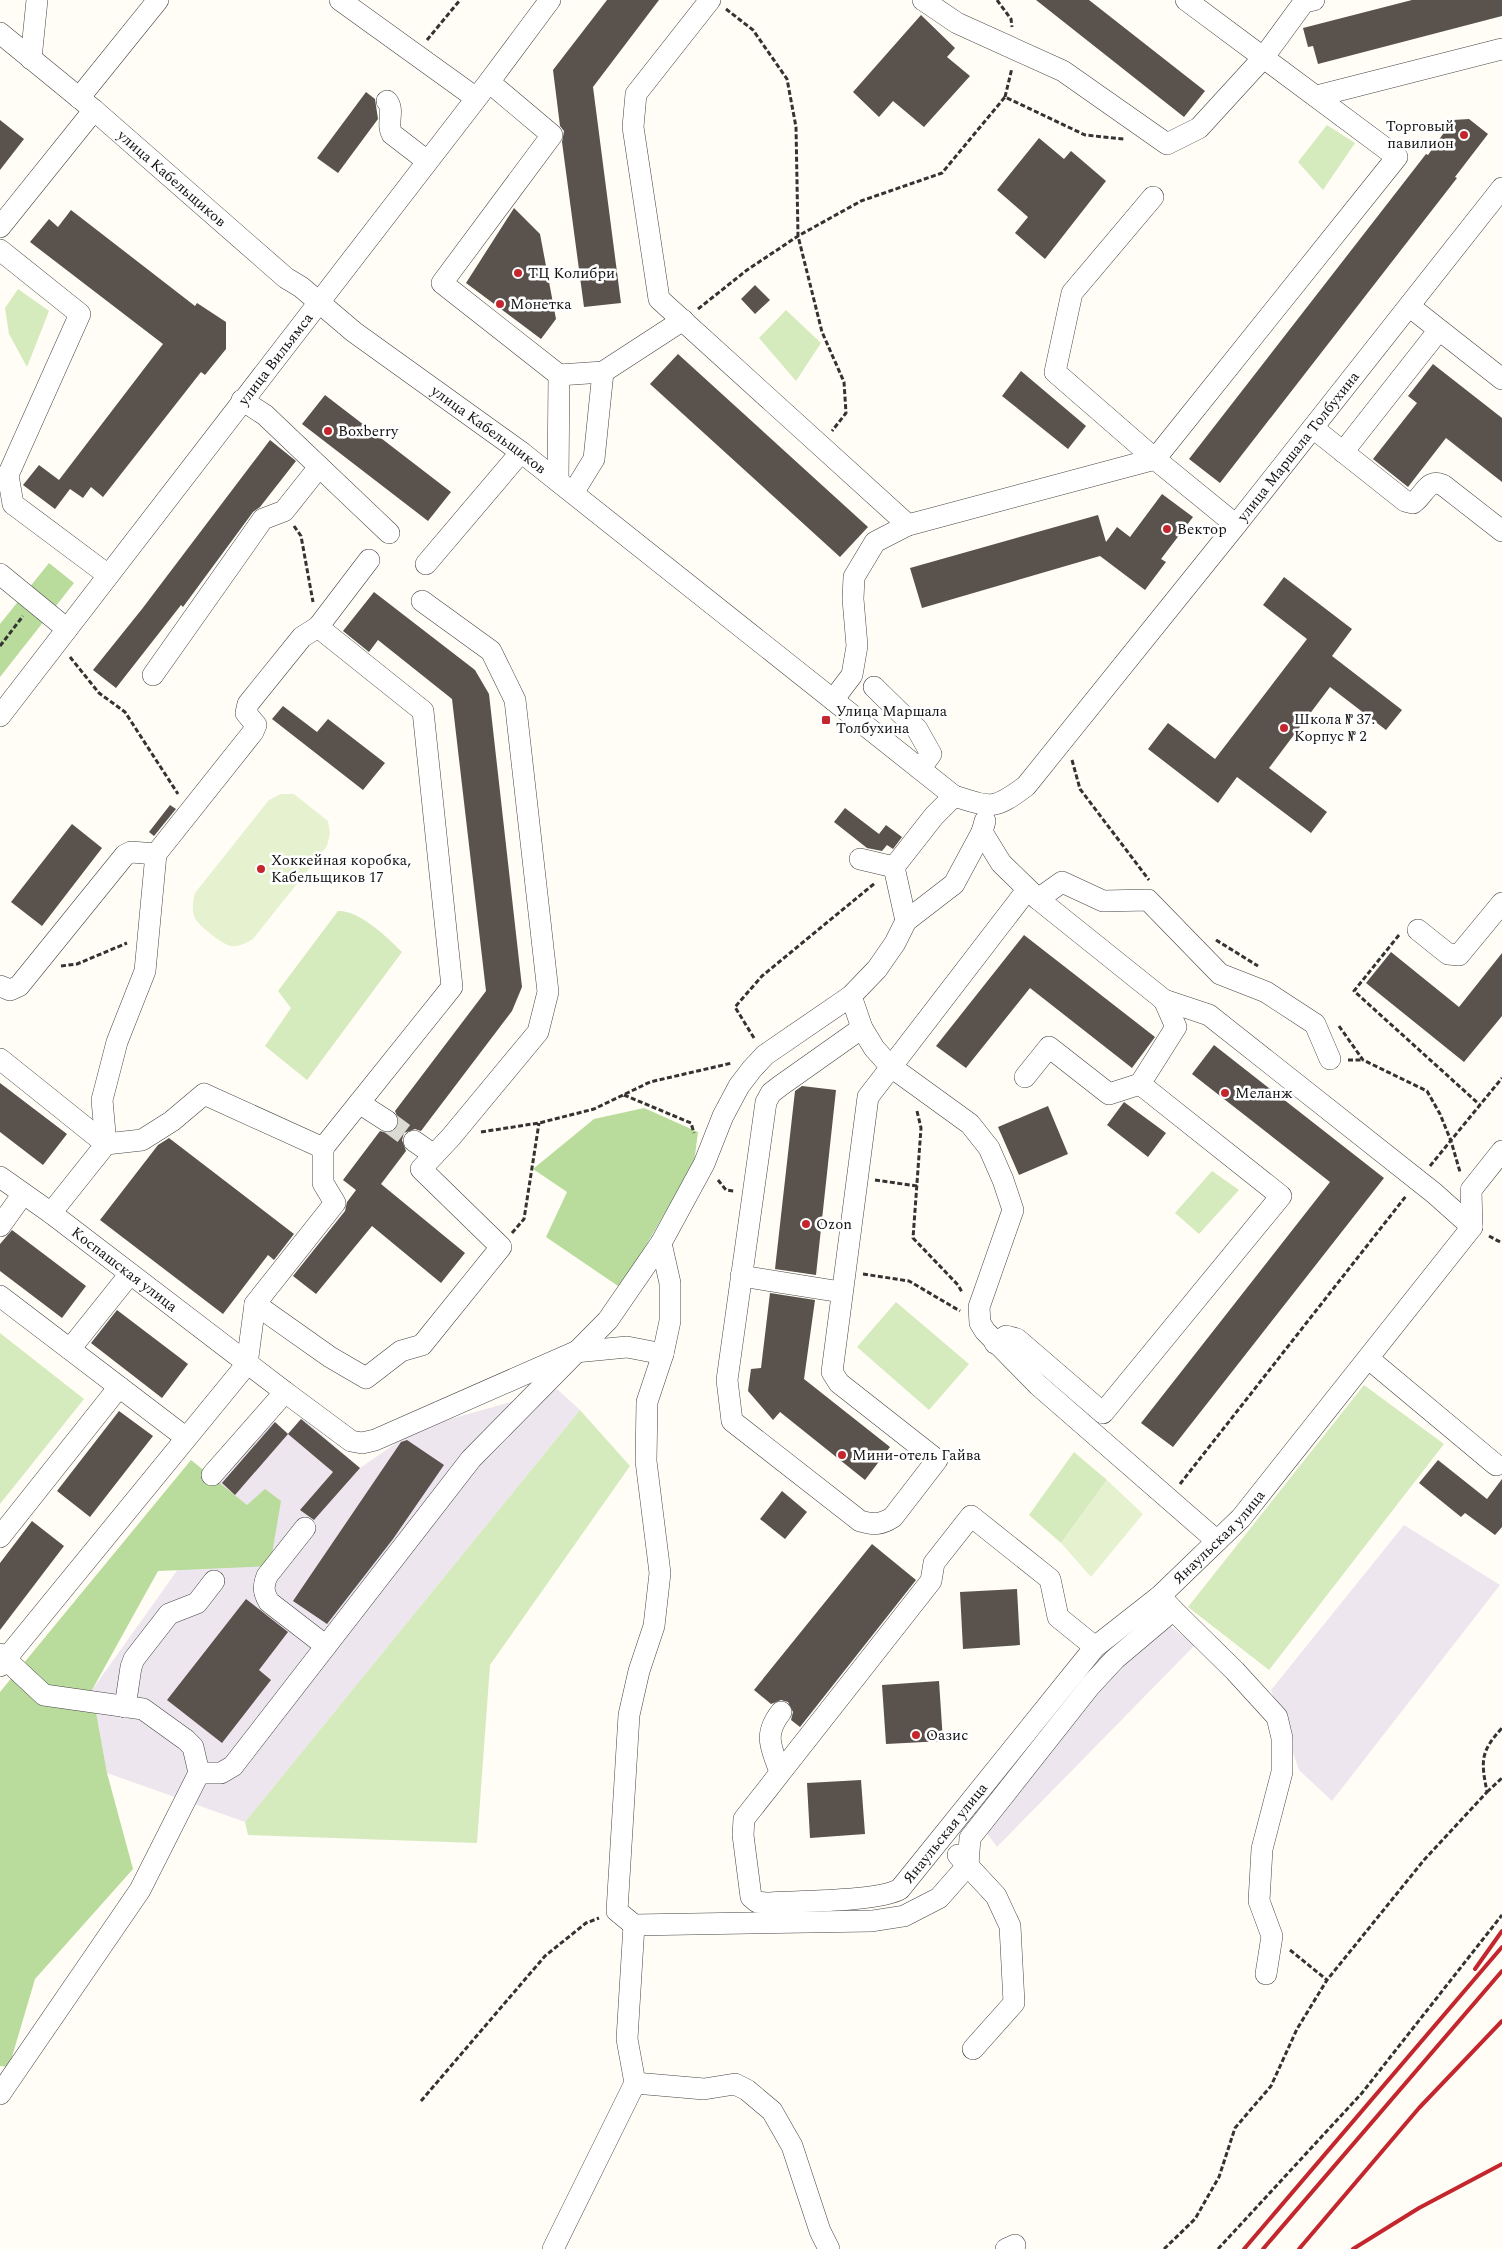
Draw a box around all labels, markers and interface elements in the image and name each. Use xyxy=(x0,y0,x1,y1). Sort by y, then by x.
place label: Торговый павилион xyxy=(1386,115,1454,155)
street label: улица Кабельщиков xyxy=(111,124,232,233)
marker: Торговый павилион xyxy=(1458,129,1470,141)
place label: ТЦ Колибри xyxy=(528,262,615,285)
marker: ТЦ Колибри xyxy=(512,267,524,279)
place label: Монетка xyxy=(510,293,572,316)
marker: Монетка xyxy=(494,298,506,310)
street label: улица Вильямса xyxy=(232,307,319,411)
street label: улица Маршала Толбухина xyxy=(1231,366,1366,528)
street label: улица Кабельщиков xyxy=(425,379,552,480)
place label: Boxberry xyxy=(338,420,399,443)
marker: Boxberry xyxy=(322,425,334,437)
place label: Вектор xyxy=(1177,518,1227,541)
marker: Вектор xyxy=(1161,523,1173,535)
place label: Улица Маршала Толбухина xyxy=(836,700,948,740)
place label: Школа № 37. Корпус № 2 xyxy=(1294,708,1375,748)
marker: Улица Маршала Толбухина xyxy=(820,714,832,726)
marker: Школа № 37. Корпус № 2 xyxy=(1278,722,1290,734)
place label: Хоккейная коробка, Кабельщиков 17 xyxy=(271,849,411,889)
marker: Хоккейная коробка, Кабельщиков 17 xyxy=(255,863,267,875)
place label: Меланж xyxy=(1235,1082,1293,1105)
marker: Меланж xyxy=(1219,1087,1231,1099)
place label: Ozon xyxy=(816,1213,852,1236)
marker: Ozon xyxy=(800,1218,812,1230)
street label: Коспашская улица xyxy=(66,1221,183,1318)
place label: Мини-отель Гайва xyxy=(852,1444,982,1467)
marker: Мини-отель Гайва xyxy=(836,1449,848,1461)
street label: Янаульская улица xyxy=(1168,1485,1271,1590)
place label: Оазис xyxy=(926,1724,968,1747)
marker: Оазис xyxy=(910,1729,922,1741)
street label: Янаульская улица xyxy=(898,1777,994,1889)

